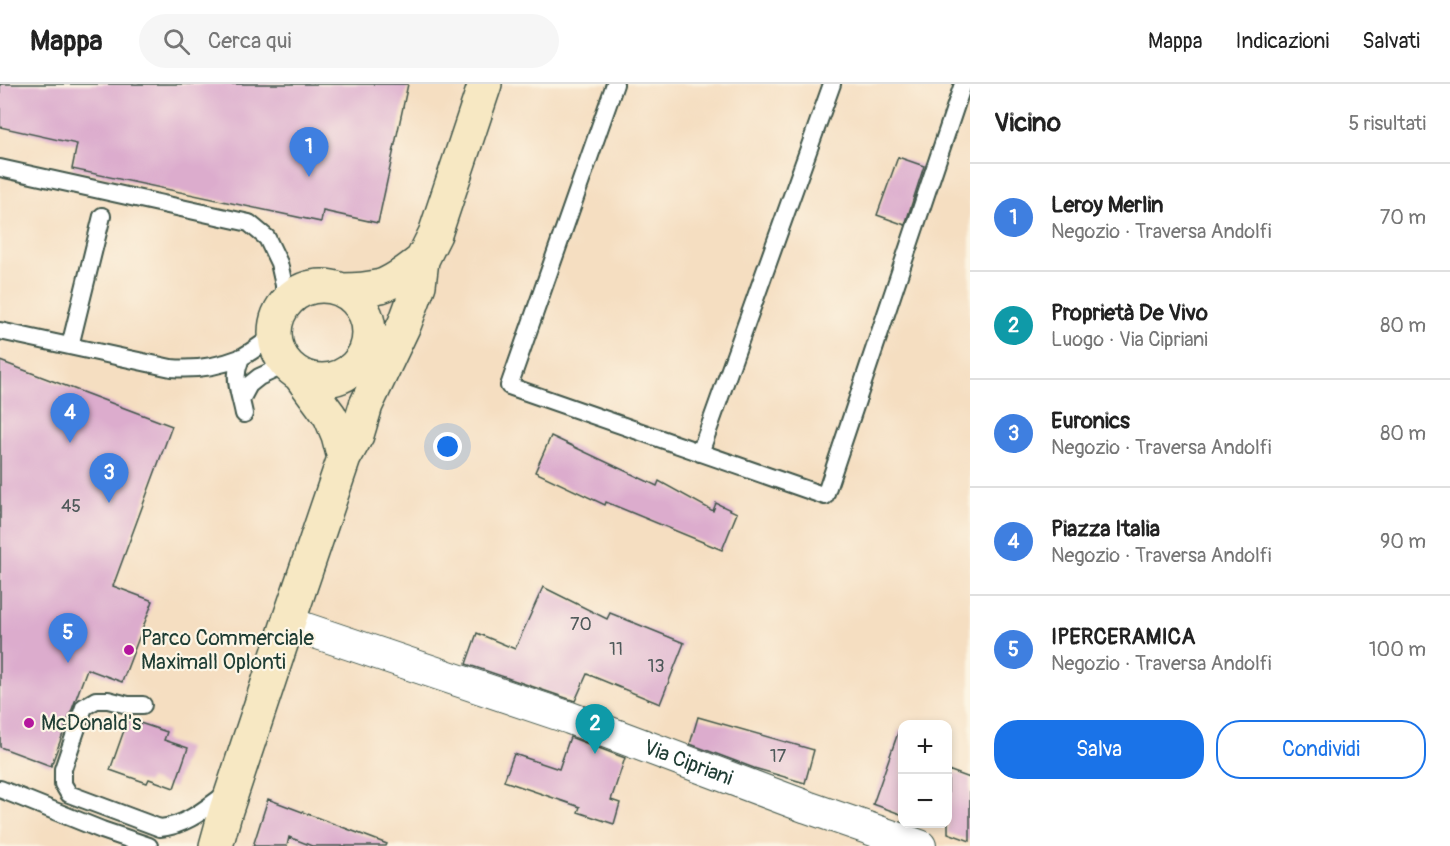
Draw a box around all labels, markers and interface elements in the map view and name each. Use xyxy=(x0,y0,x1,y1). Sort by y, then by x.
search box xyxy=(139,14,559,68)
text: Mappa xyxy=(30,24,103,59)
icon: search xyxy=(160,25,193,58)
text: Cerca qui xyxy=(208,27,291,55)
text: Mappa xyxy=(1148,28,1203,55)
text: Indicazioni xyxy=(1236,28,1329,55)
text: Salvati xyxy=(1362,28,1420,55)
text: Vicino xyxy=(994,107,1061,139)
text: 5 risultati xyxy=(1348,111,1426,136)
pin: 1 xyxy=(290,128,328,177)
text: Leroy Merlin xyxy=(1051,191,1164,219)
text: 1 xyxy=(1010,205,1017,230)
text: 70 m xyxy=(1380,205,1426,230)
text: Negozio · Traversa Andolfi xyxy=(1051,219,1271,244)
text: Proprietà De Vivo xyxy=(1051,299,1208,327)
text: 2 xyxy=(1008,313,1019,338)
text: 80 m xyxy=(1380,313,1426,338)
text: Luogo · Via Cipriani xyxy=(1051,327,1208,352)
pin: 4 xyxy=(50,394,90,443)
text: Euronics xyxy=(1051,407,1130,435)
text: 3 xyxy=(1008,421,1019,446)
text: 80 m xyxy=(1380,421,1426,446)
your location xyxy=(433,432,462,461)
text: Negozio · Traversa Andolfi xyxy=(1051,435,1271,460)
pin: 3 xyxy=(90,454,128,503)
house number: 45 xyxy=(61,495,81,518)
text: Piazza Italia xyxy=(1051,515,1160,543)
text: 4 xyxy=(1008,529,1019,554)
text: 90 m xyxy=(1380,529,1426,554)
text: Negozio · Traversa Andolfi xyxy=(1051,543,1271,568)
house number: 70 xyxy=(570,613,592,636)
pin: 5 xyxy=(48,614,88,663)
text: IPERCERAMICA xyxy=(1051,623,1195,651)
place label: Parco Commerciale Maximall Oplonti xyxy=(141,625,314,676)
text: 5 xyxy=(1008,637,1019,662)
text: 100 m xyxy=(1369,637,1426,662)
house number: 11 xyxy=(609,638,623,661)
marker: Parco Commerciale Maximall Oplonti xyxy=(122,643,136,657)
text: Negozio · Traversa Andolfi xyxy=(1051,651,1271,676)
house number: 13 xyxy=(647,655,665,678)
pin: 2 xyxy=(576,704,614,754)
place label: McDonald's xyxy=(41,710,142,737)
marker: McDonald's xyxy=(22,716,36,730)
map controls xyxy=(898,720,952,828)
button: + xyxy=(898,720,952,774)
button: Salva xyxy=(994,720,1204,779)
button: Condividi xyxy=(1216,720,1426,779)
street label: Via Cipriani xyxy=(640,733,737,792)
house number: 17 xyxy=(770,745,787,768)
button: − xyxy=(898,774,952,828)

